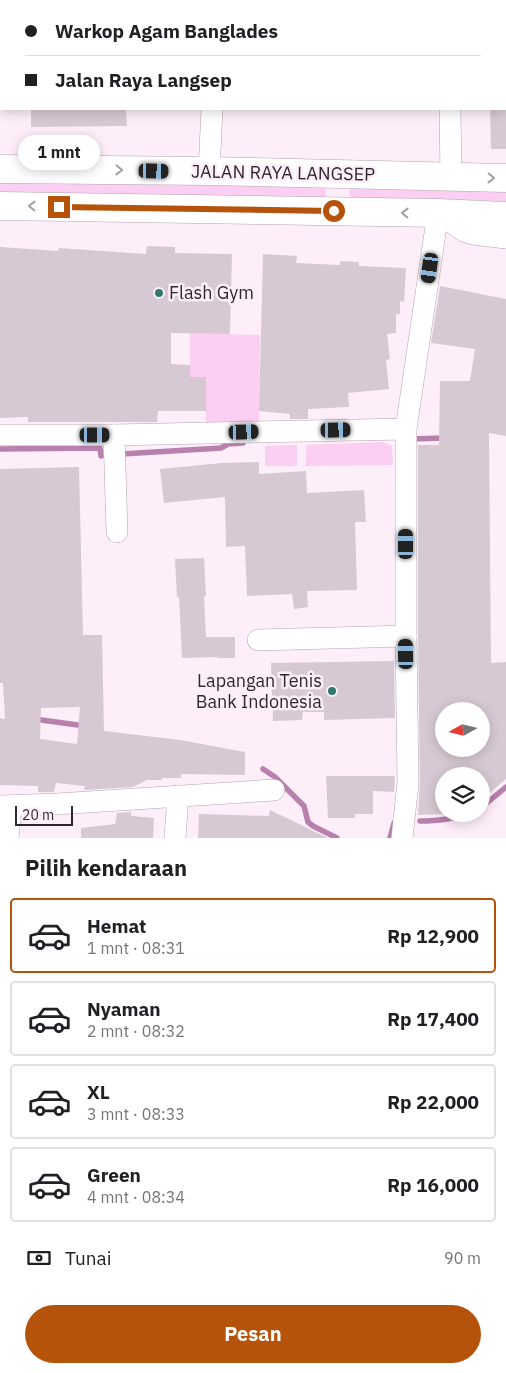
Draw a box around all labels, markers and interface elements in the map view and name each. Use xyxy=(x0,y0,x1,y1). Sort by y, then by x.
text: Warkop Agam Banglades xyxy=(55,19,278,43)
text: Jalan Raya Langsep xyxy=(55,68,232,92)
callout: 1 mnt xyxy=(18,134,100,170)
text: 1 mnt xyxy=(37,142,81,162)
street label: JALAN RAYA LANGSEP xyxy=(191,159,375,186)
car xyxy=(138,163,169,179)
one-way arrow xyxy=(115,165,123,175)
one-way arrow xyxy=(488,173,495,183)
route end xyxy=(48,196,70,218)
route start xyxy=(323,200,345,222)
one-way arrow xyxy=(28,201,36,211)
one-way arrow xyxy=(401,207,409,218)
car xyxy=(420,252,439,284)
place label: Flash Gym xyxy=(169,281,254,304)
marker: Flash Gym xyxy=(153,287,165,299)
car xyxy=(320,422,351,438)
car xyxy=(228,424,259,440)
car xyxy=(80,428,110,443)
car xyxy=(398,529,413,559)
car xyxy=(398,639,413,669)
place label: Lapangan Tenis Bank Indonesia xyxy=(196,669,322,713)
marker: Lapangan Tenis Bank Indonesia xyxy=(326,685,338,697)
north arrow xyxy=(435,702,490,758)
map controls xyxy=(435,702,490,822)
button: layers xyxy=(435,767,490,822)
scale bar xyxy=(15,803,72,826)
text: 20 m xyxy=(22,806,54,824)
text: Pilih kendaraan xyxy=(25,853,187,882)
icon: car xyxy=(27,913,72,958)
text: Hemat xyxy=(87,914,146,938)
text: Rp 12,900 xyxy=(387,924,479,948)
text: 1 mnt · 08:31 xyxy=(87,938,185,958)
icon: car xyxy=(27,996,72,1041)
text: Nyaman xyxy=(87,997,161,1021)
text: Rp 17,400 xyxy=(387,1007,479,1031)
text: 2 mnt · 08:32 xyxy=(87,1021,185,1041)
icon: car xyxy=(27,1079,72,1124)
text: XL xyxy=(87,1080,110,1104)
text: Rp 22,000 xyxy=(387,1090,479,1114)
text: 3 mnt · 08:33 xyxy=(87,1104,185,1124)
icon: car xyxy=(27,1162,72,1207)
text: Green xyxy=(87,1163,141,1187)
text: Rp 16,000 xyxy=(387,1173,479,1197)
text: 4 mnt · 08:34 xyxy=(87,1187,185,1207)
icon: cash xyxy=(25,1244,53,1272)
text: Tunai xyxy=(65,1246,111,1270)
text: 90 m xyxy=(444,1248,481,1268)
button: Pesan xyxy=(25,1305,481,1363)

